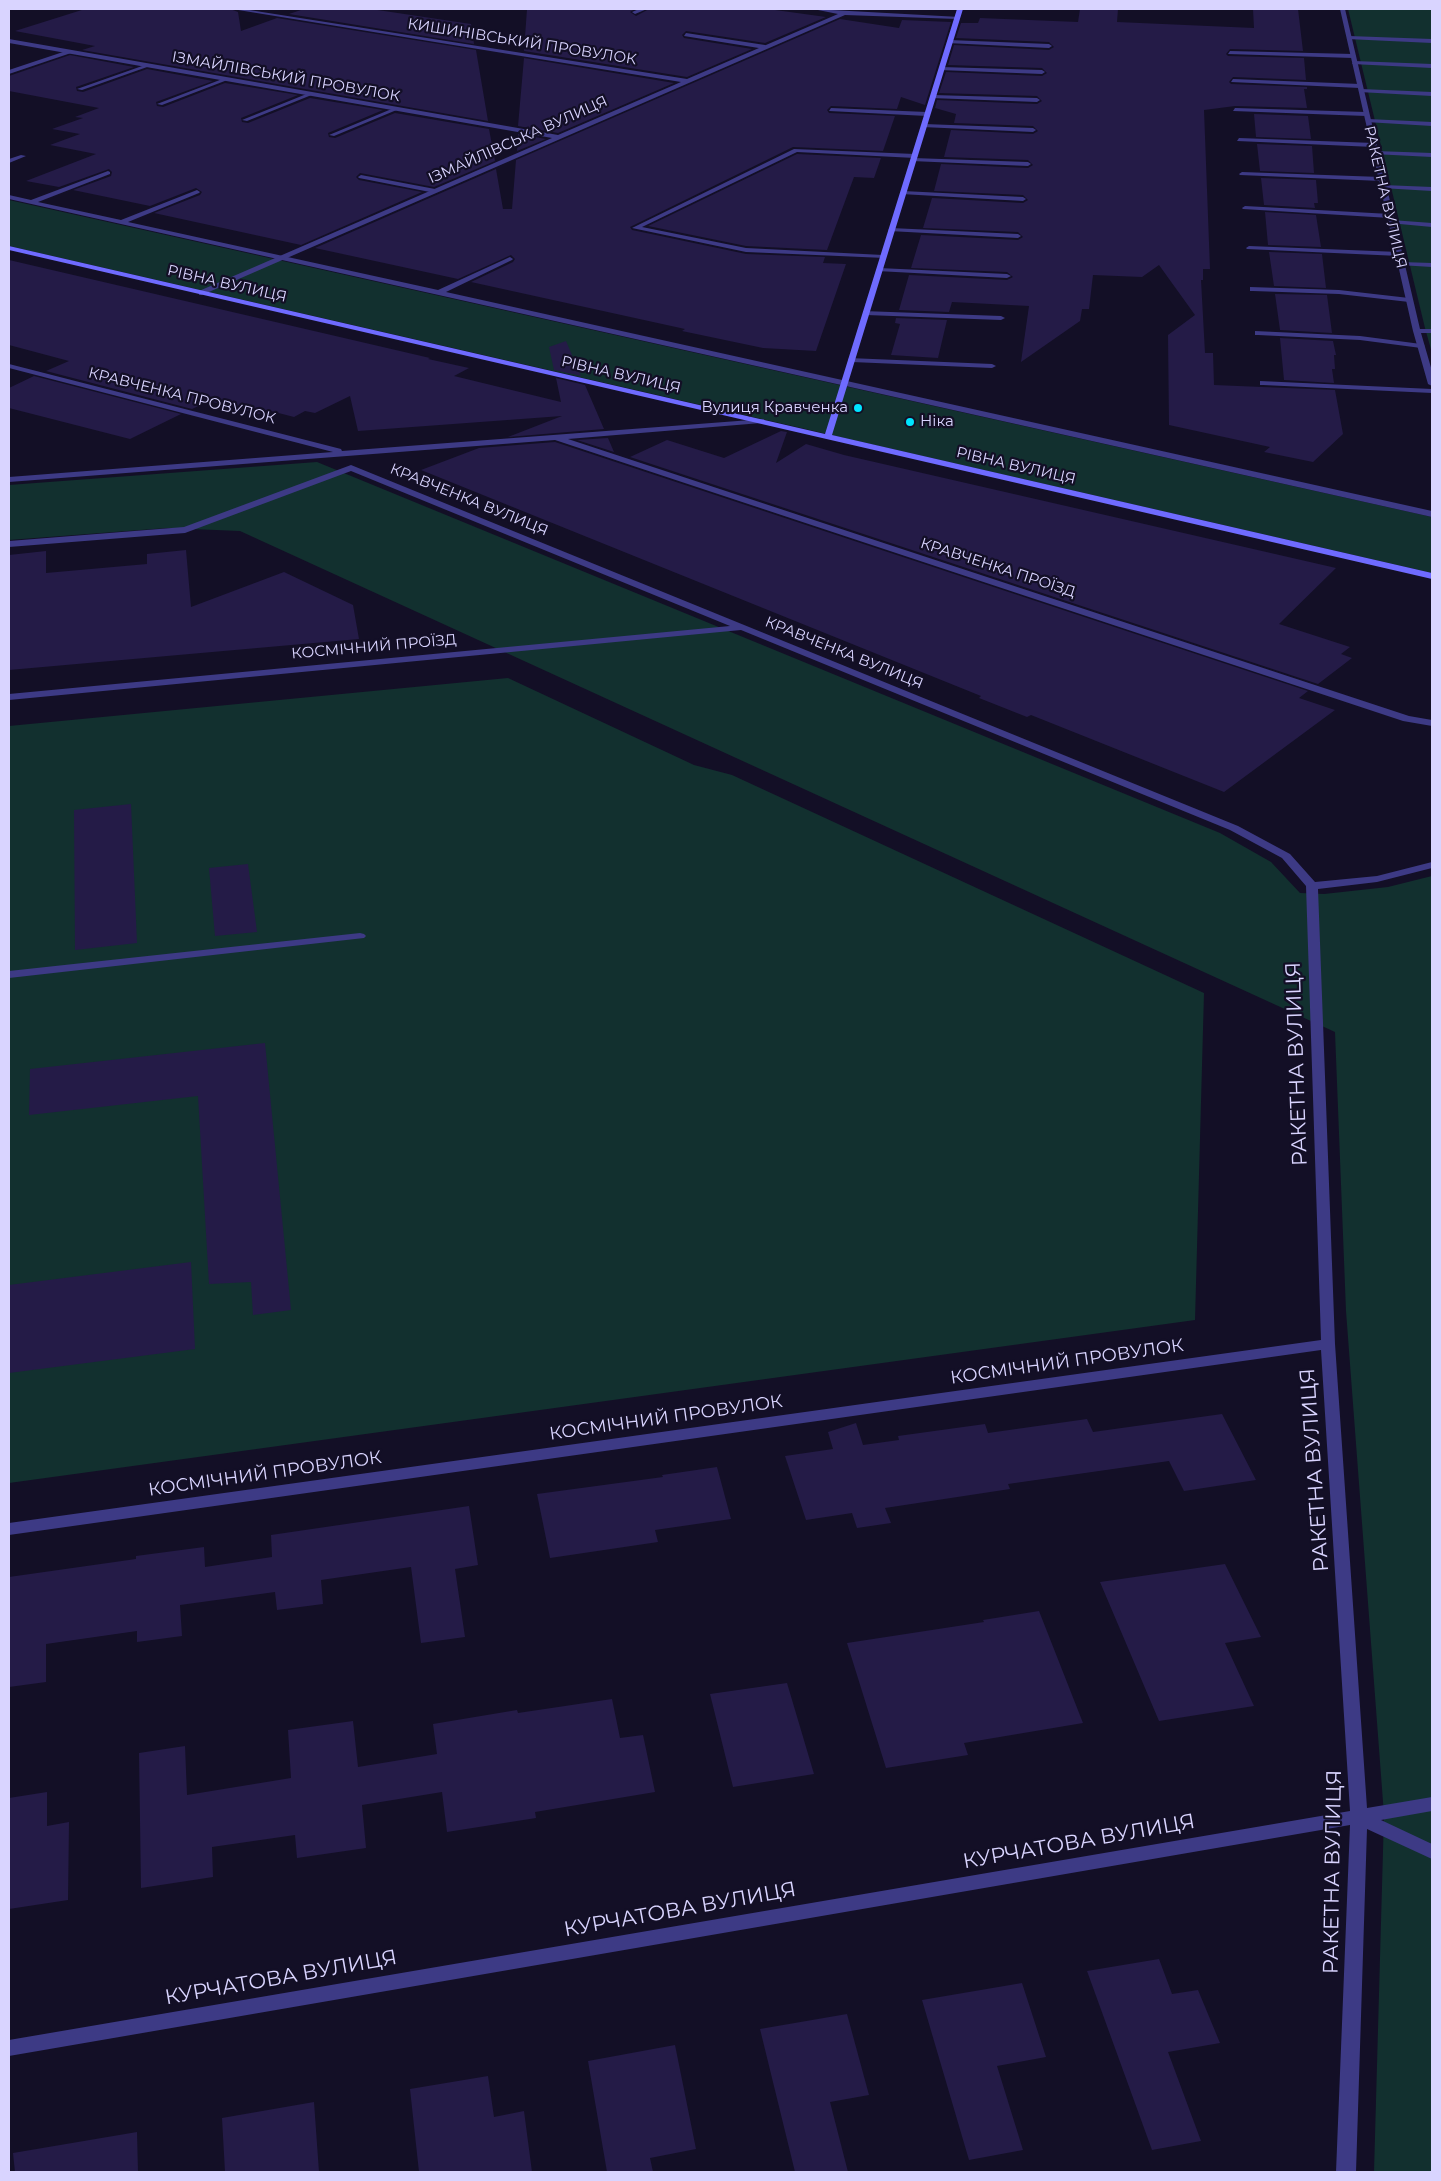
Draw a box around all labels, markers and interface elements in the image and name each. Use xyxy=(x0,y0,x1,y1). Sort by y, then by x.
street label: КИШИНІВСЬКИЙ ПРОВУЛОК xyxy=(406,15,638,69)
street label: ІЗМАЙЛІВСЬКИЙ ПРОВУЛОК xyxy=(170,48,402,106)
street label: ІЗМАЙЛІВСЬКА ВУЛИЦЯ xyxy=(426,92,610,188)
street label: РАКЕТНА ВУЛИЦЯ xyxy=(1360,124,1410,270)
street label: РІВНА ВУЛИЦЯ xyxy=(165,261,289,307)
street label: РІВНА ВУЛИЦЯ xyxy=(559,352,683,398)
street label: КРАВЧЕНКА ПРОВУЛОК xyxy=(86,364,278,428)
place label: Вулиця Кравченка xyxy=(701,399,848,417)
marker: Вулиця Кравченка xyxy=(852,402,864,414)
place label: Ніка xyxy=(920,413,954,431)
marker: Ніка xyxy=(904,416,916,428)
street label: РІВНА ВУЛИЦЯ xyxy=(954,443,1078,489)
street label: КРАВЧЕНКА ВУЛИЦЯ xyxy=(387,460,551,540)
street label: КРАВЧЕНКА ПРОЇЗД xyxy=(918,534,1078,602)
street label: КРАВЧЕНКА ВУЛИЦЯ xyxy=(762,613,926,693)
street label: КОСМІЧНИЙ ПРОЇЗД xyxy=(291,631,457,663)
street label: РАКЕТНА ВУЛИЦЯ xyxy=(1281,961,1313,1167)
street label: КОСМІЧНИЙ ПРОВУЛОК xyxy=(949,1335,1185,1389)
street label: РАКЕТНА ВУЛИЦЯ xyxy=(1295,1367,1335,1573)
street label: КОСМІЧНИЙ ПРОВУЛОК xyxy=(548,1391,784,1445)
street label: КОСМІЧНИЙ ПРОВУЛОК xyxy=(147,1447,383,1501)
street label: РАКЕТНА ВУЛИЦЯ xyxy=(1319,1770,1347,1974)
street label: КУРЧАТОВА ВУЛИЦЯ xyxy=(961,1809,1197,1875)
street label: КУРЧАТОВА ВУЛИЦЯ xyxy=(562,1877,798,1943)
street label: КУРЧАТОВА ВУЛИЦЯ xyxy=(163,1945,399,2011)

